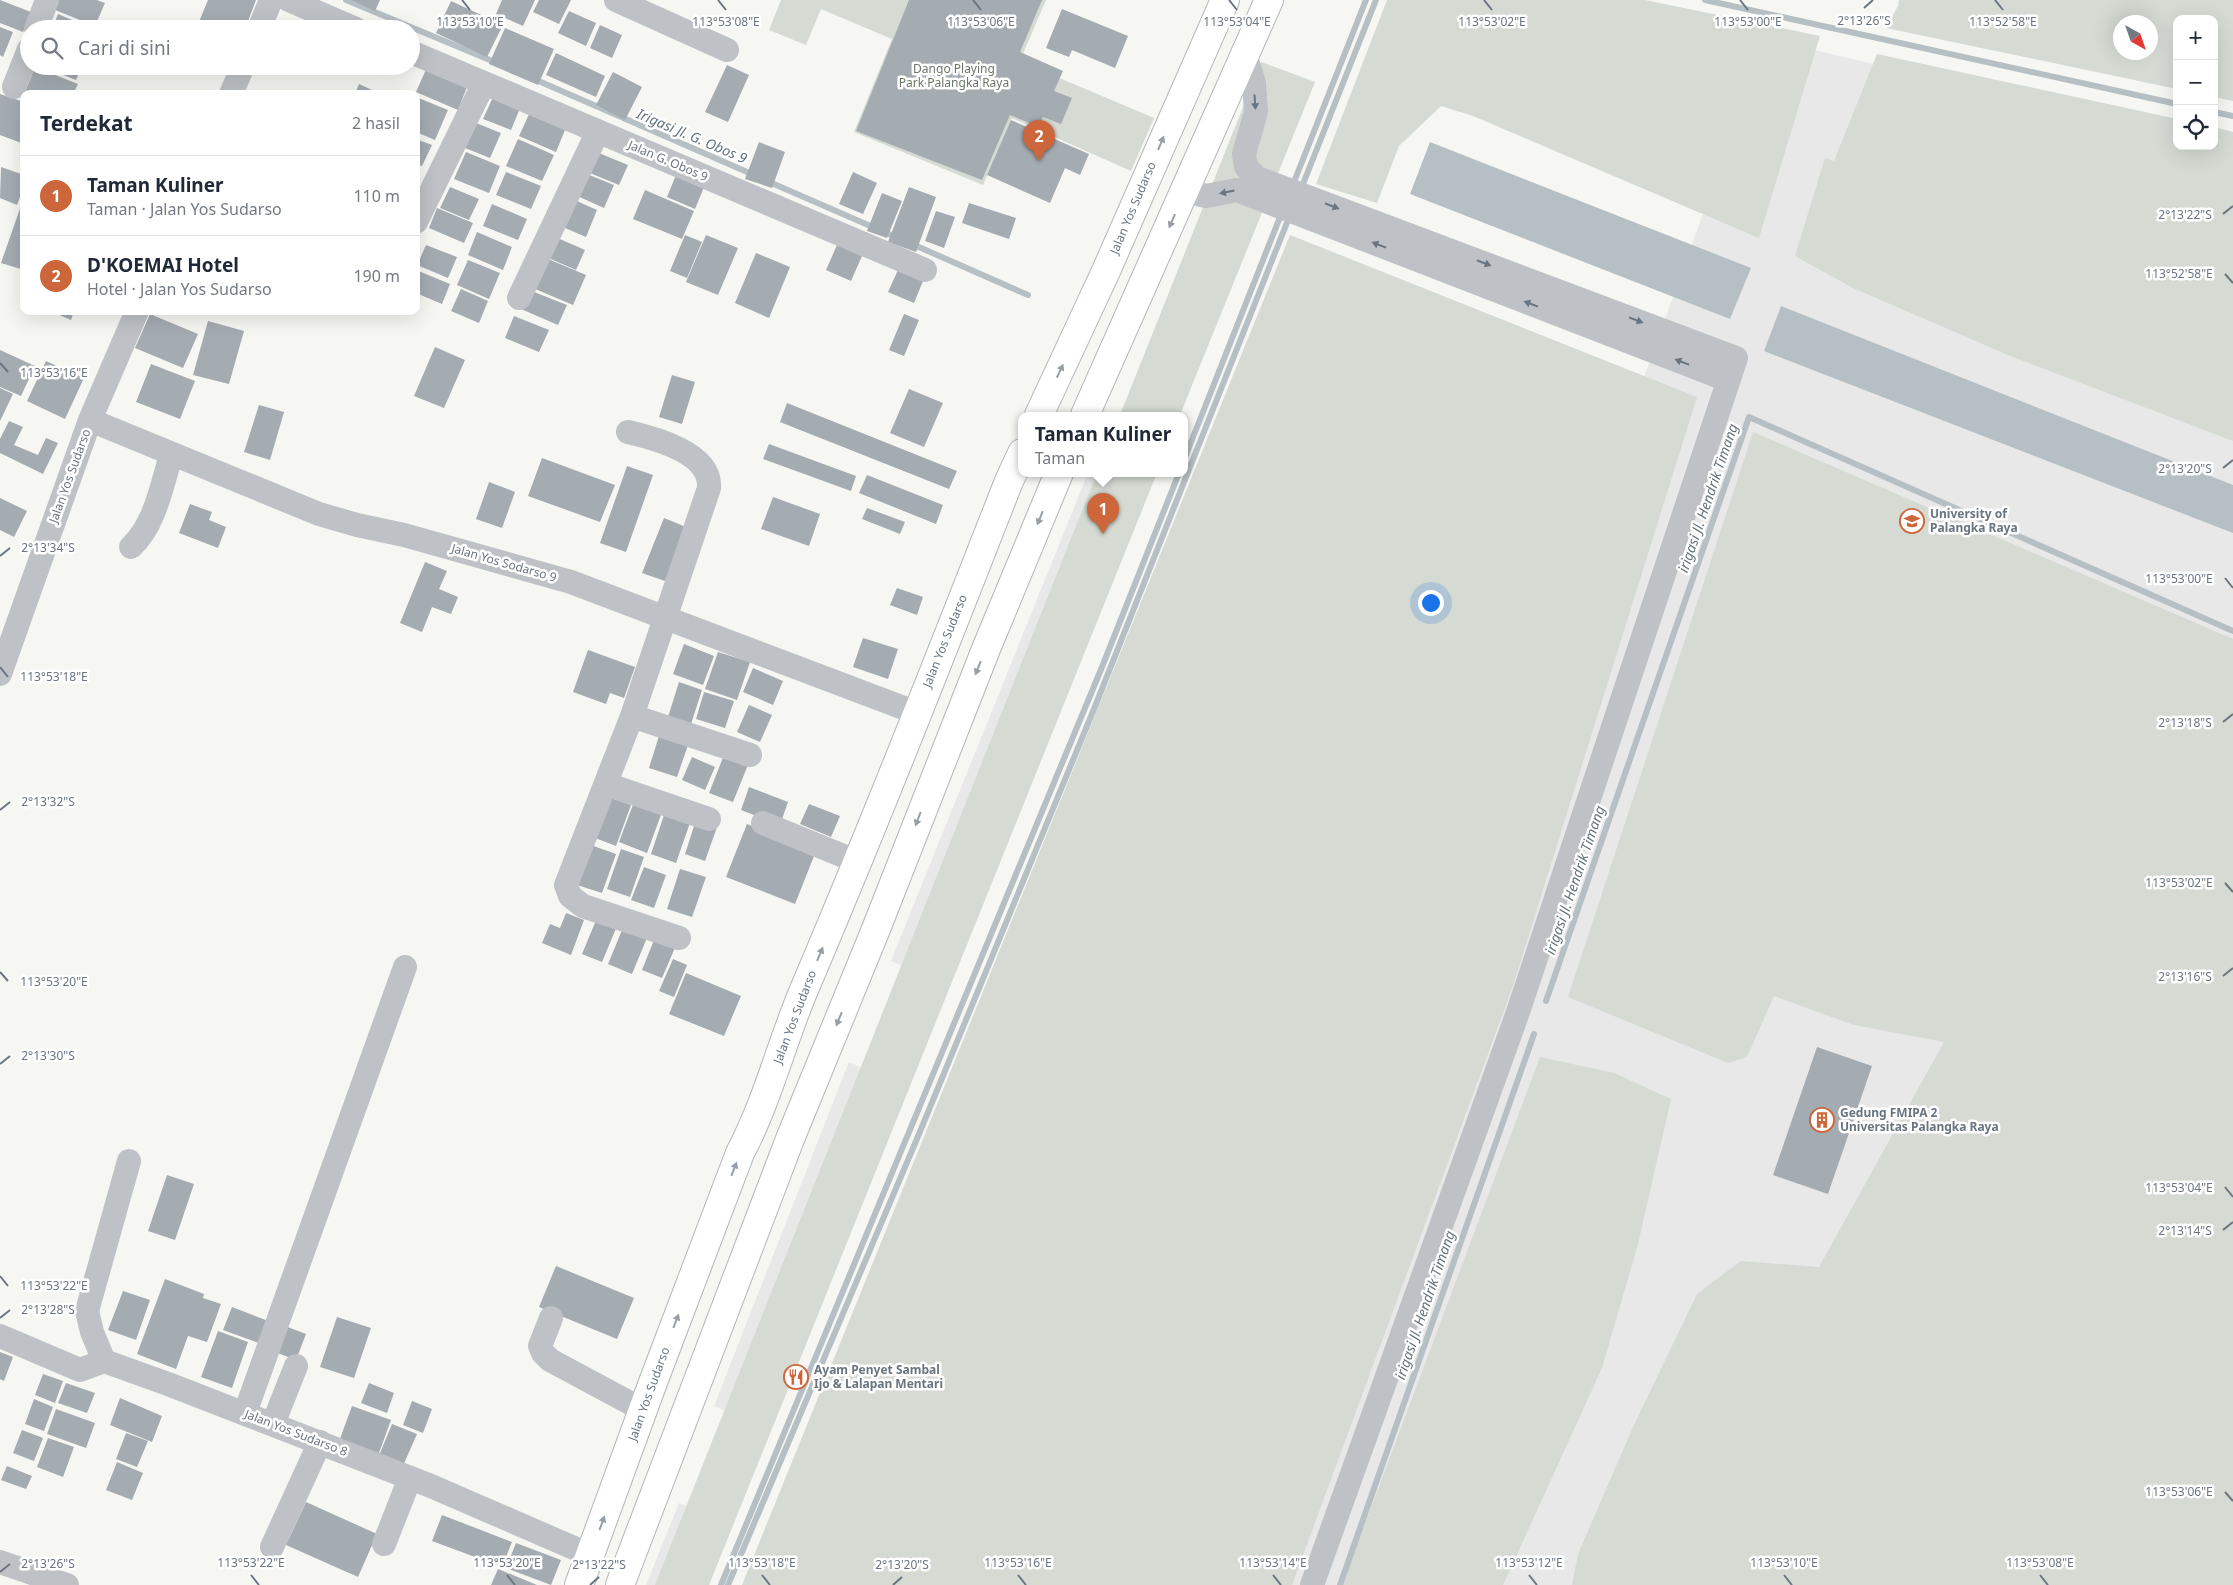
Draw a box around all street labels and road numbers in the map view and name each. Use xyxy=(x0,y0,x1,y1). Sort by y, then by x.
street label: Jalan G. Obos 9 xyxy=(625,136,711,185)
street label: Jalan Yos Sudarso xyxy=(1105,159,1160,258)
street label: Jalan Yos Sudarso xyxy=(44,427,94,526)
street label: Jalan Yos Sodarso 9 xyxy=(449,539,559,586)
street label: Jalan Yos Sudarso xyxy=(918,592,971,691)
street label: Jalan Yos Sudarso xyxy=(769,968,820,1067)
street label: Jalan Yos Sudarso xyxy=(623,1345,673,1444)
street label: Jalan Yos Sudarso 8 xyxy=(241,1405,350,1460)

